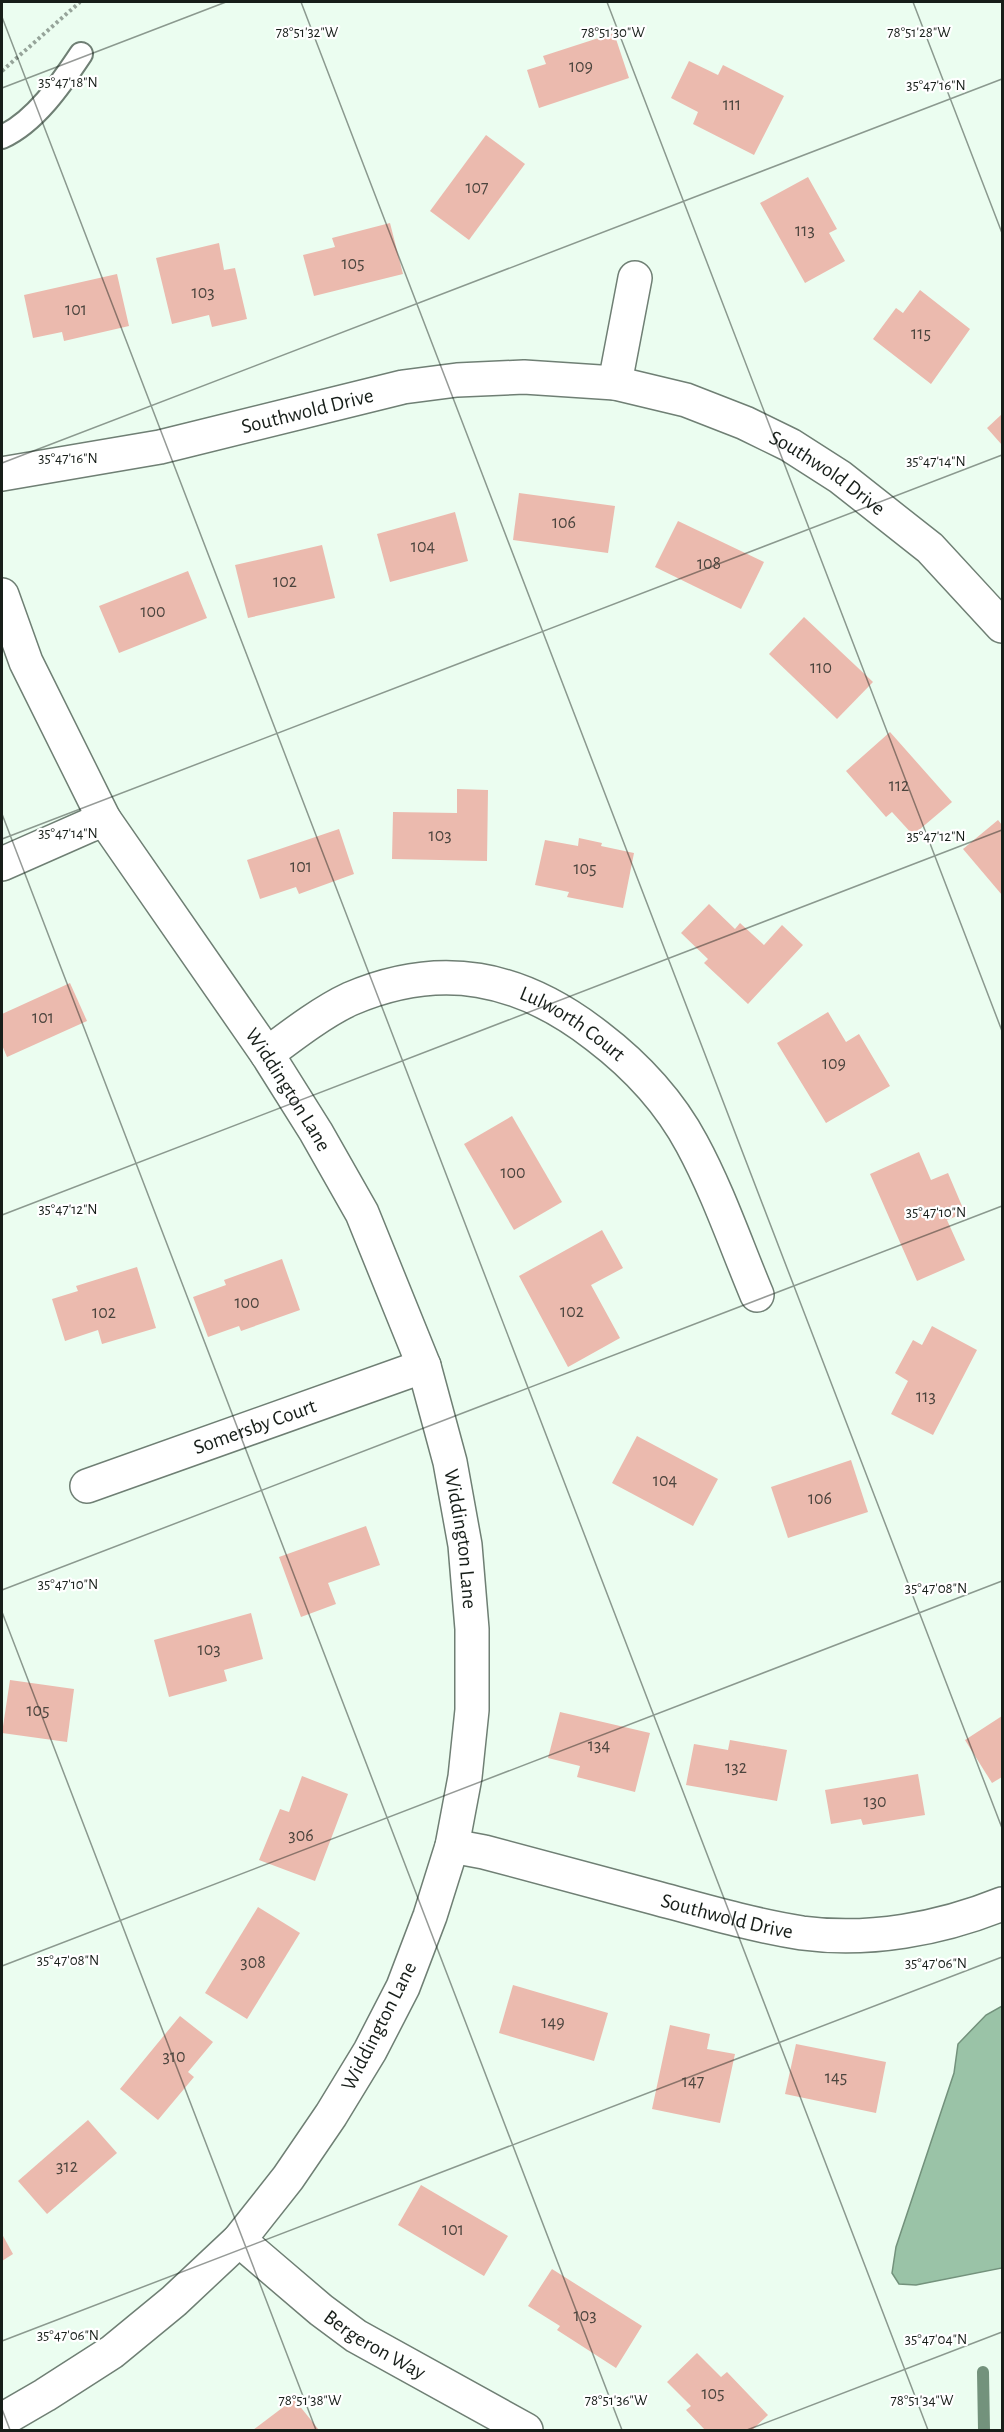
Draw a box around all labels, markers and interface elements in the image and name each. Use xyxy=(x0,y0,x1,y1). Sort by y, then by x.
text: 78°51'32"W xyxy=(276,25,339,40)
text: 78°51'30"W xyxy=(581,25,645,40)
text: 78°51'28"W xyxy=(887,25,951,40)
house number: 109 xyxy=(569,58,593,76)
text: 35°47'18"N xyxy=(38,75,98,90)
text: 35°47'16"N xyxy=(906,78,966,93)
house number: 111 xyxy=(723,96,741,114)
house number: 107 xyxy=(465,179,489,197)
house number: 113 xyxy=(795,222,815,240)
house number: 105 xyxy=(341,255,365,273)
house number: 103 xyxy=(191,284,215,302)
house number: 101 xyxy=(65,301,87,319)
house number: 115 xyxy=(911,325,931,343)
street label: Southwold Drive xyxy=(239,384,375,437)
street label: Southwold Drive xyxy=(766,426,889,519)
text: 35°47'16"N xyxy=(38,451,98,466)
text: 35°47'14"N xyxy=(906,454,966,469)
house number: 106 xyxy=(552,514,576,532)
house number: 104 xyxy=(411,538,436,556)
house number: 108 xyxy=(697,555,721,573)
house number: 102 xyxy=(273,573,297,591)
house number: 100 xyxy=(140,603,166,621)
house number: 110 xyxy=(810,659,832,677)
house number: 112 xyxy=(889,777,909,795)
text: 35°47'14"N xyxy=(38,826,98,841)
house number: 103 xyxy=(428,827,452,845)
text: 35°47'12"N xyxy=(906,829,966,844)
house number: 101 xyxy=(290,858,312,876)
house number: 105 xyxy=(573,860,597,878)
street label: Lulworth Court xyxy=(517,982,630,1065)
house number: 101 xyxy=(32,1009,54,1027)
street label: Widdington Lane xyxy=(242,1024,335,1155)
house number: 109 xyxy=(822,1055,846,1073)
house number: 100 xyxy=(500,1164,526,1182)
text: 35°47'12"N xyxy=(38,1202,98,1217)
text: 35°47'10"N xyxy=(906,1205,966,1220)
house number: 100 xyxy=(234,1294,260,1312)
house number: 102 xyxy=(560,1303,584,1321)
house number: 102 xyxy=(92,1304,116,1322)
house number: 113 xyxy=(916,1388,936,1406)
street label: Somersby Court xyxy=(191,1395,319,1458)
street label: Widdington Lane xyxy=(441,1467,481,1610)
house number: 104 xyxy=(653,1472,678,1490)
house number: 106 xyxy=(808,1490,832,1508)
text: 35°47'10"N xyxy=(38,1577,98,1592)
text: 35°47'08"N xyxy=(905,1581,967,1596)
house number: 103 xyxy=(197,1641,221,1659)
house number: 105 xyxy=(26,1702,50,1720)
house number: 134 xyxy=(588,1737,610,1755)
house number: 132 xyxy=(725,1759,747,1777)
house number: 130 xyxy=(863,1793,887,1811)
house number: 306 xyxy=(288,1827,314,1845)
street label: Southwold Drive xyxy=(659,1889,795,1942)
text: 35°47'08"N xyxy=(37,1953,99,1968)
house number: 308 xyxy=(240,1954,266,1972)
text: 35°47'06"N xyxy=(905,1956,967,1971)
street label: Widdington Lane xyxy=(338,1958,420,2094)
house number: 149 xyxy=(541,2014,565,2032)
house number: 310 xyxy=(162,2048,186,2066)
house number: 145 xyxy=(825,2069,847,2087)
house number: 147 xyxy=(682,2073,704,2091)
house number: 312 xyxy=(56,2158,78,2176)
house number: 101 xyxy=(442,2221,464,2239)
street label: Bergeron Way xyxy=(320,2306,429,2383)
house number: 103 xyxy=(573,2307,597,2325)
text: 35°47'06"N xyxy=(37,2328,99,2343)
text: 35°47'04"N xyxy=(905,2332,967,2347)
house number: 105 xyxy=(701,2385,725,2403)
text: 78°51'38"W xyxy=(279,2393,342,2408)
text: 78°51'36"W xyxy=(585,2393,648,2408)
text: 78°51'34"W xyxy=(891,2393,954,2408)

